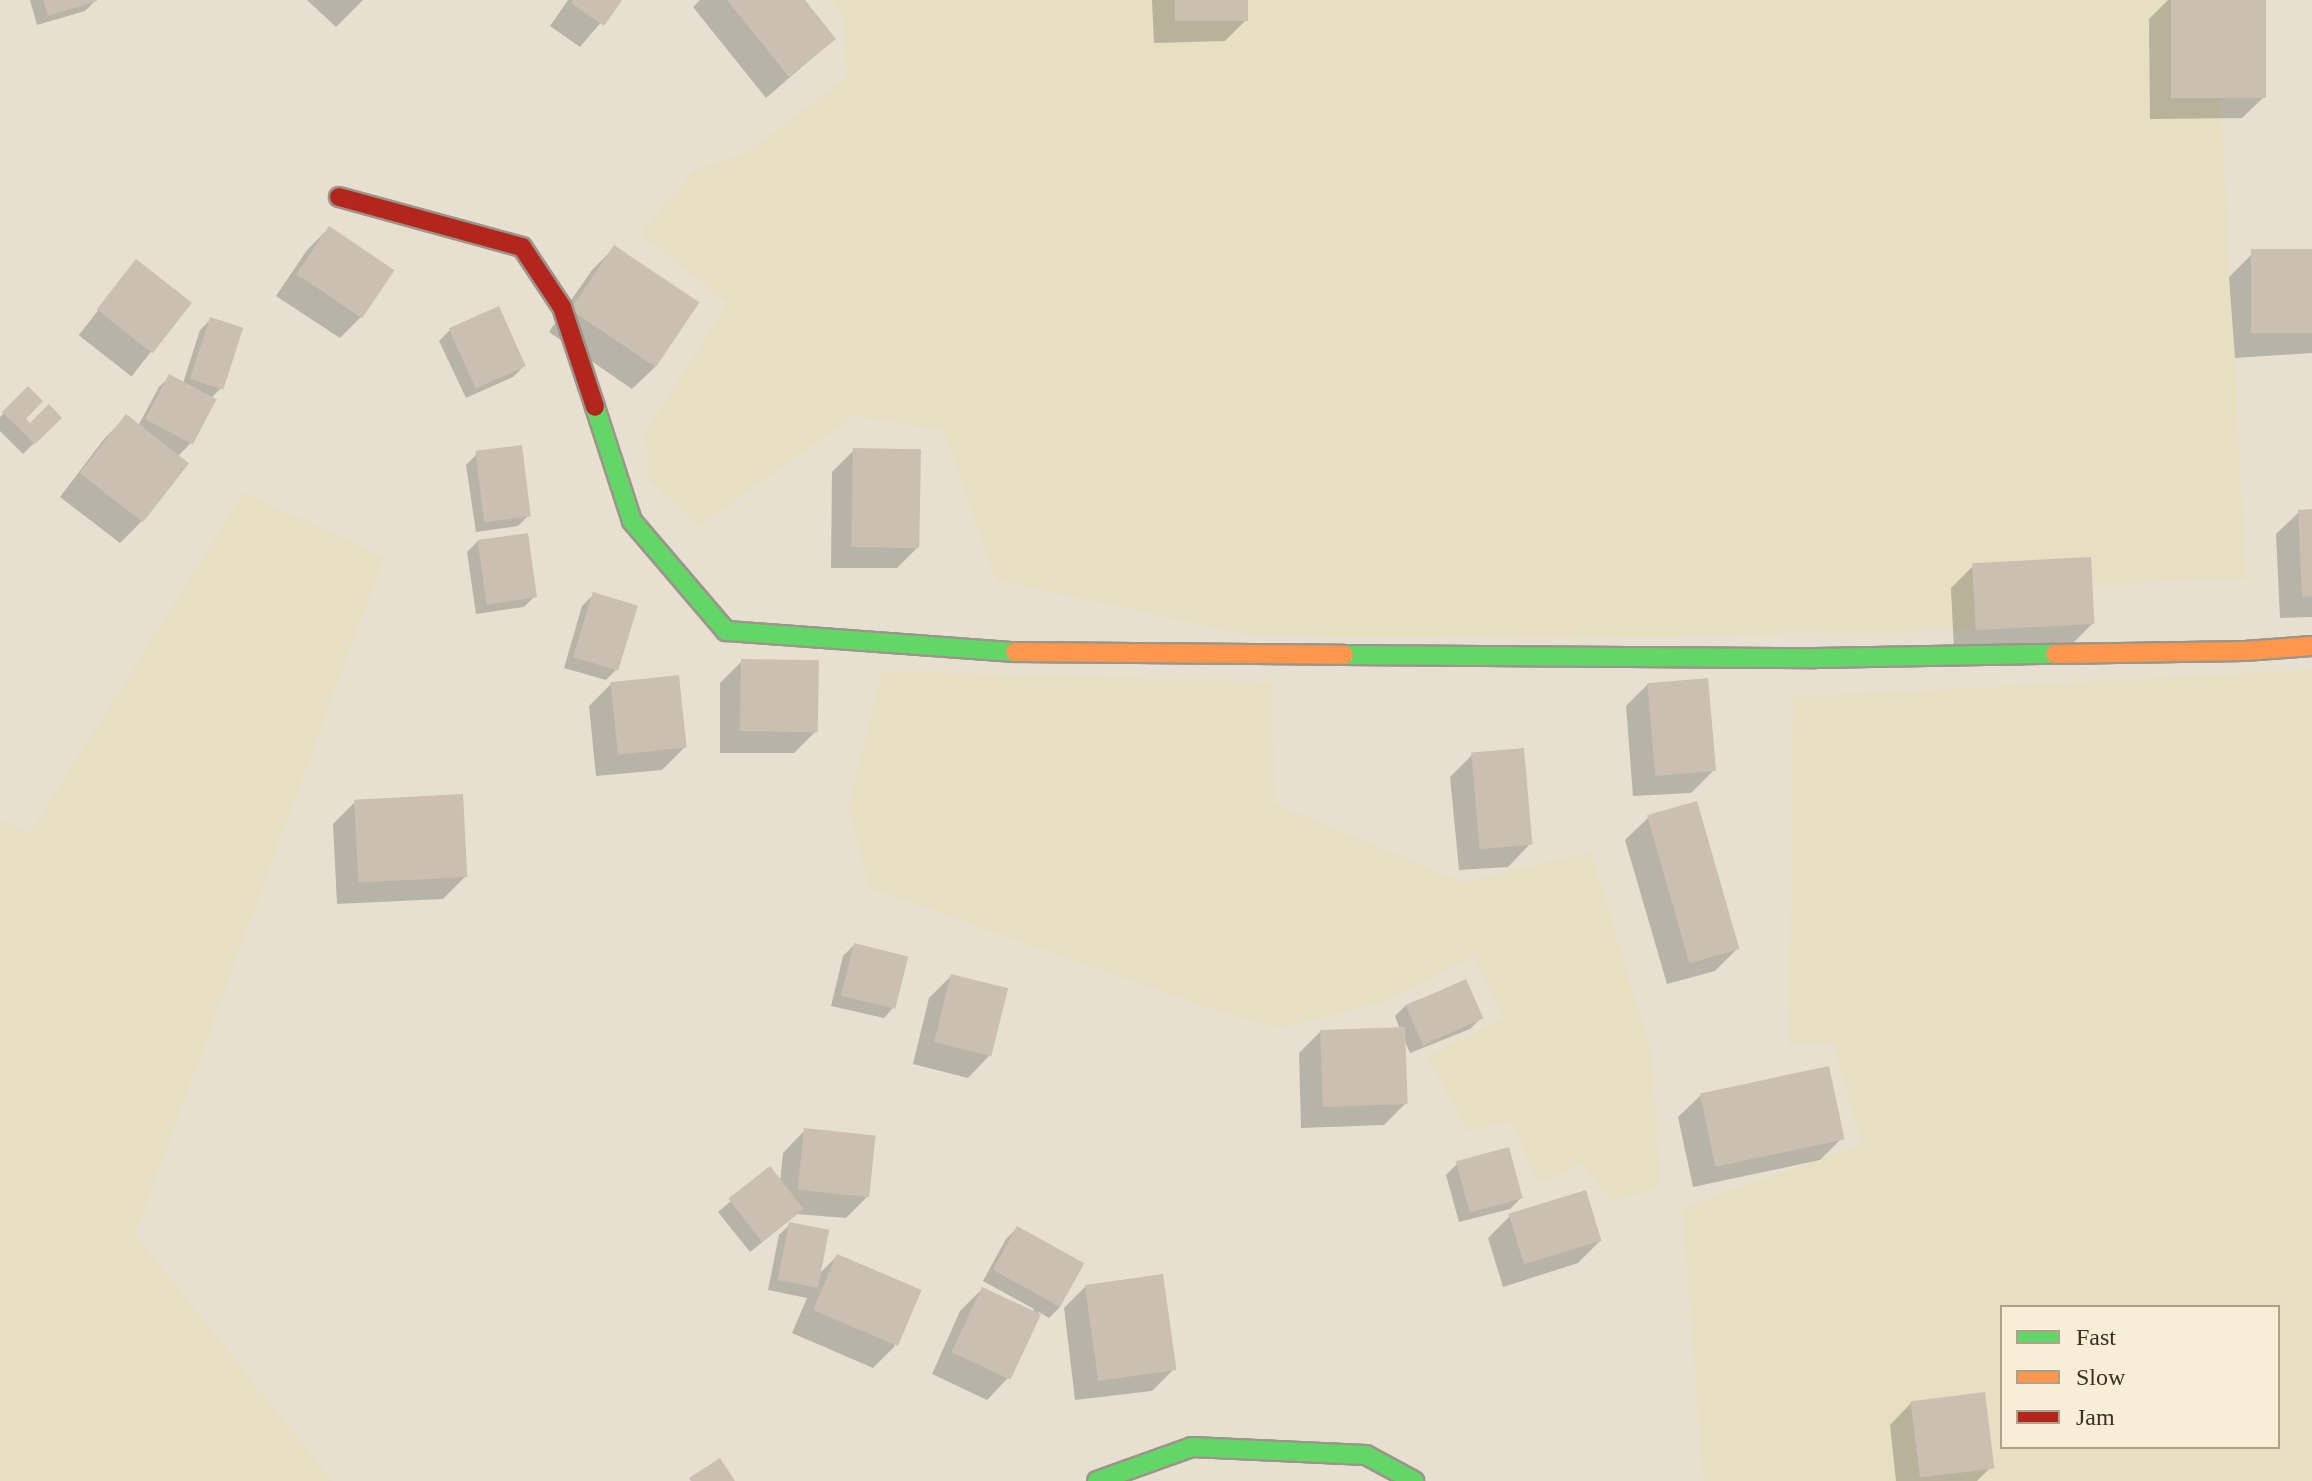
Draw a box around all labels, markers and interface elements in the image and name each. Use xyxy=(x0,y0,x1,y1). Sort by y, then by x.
legend xyxy=(2000,1305,2280,1449)
text: Fast xyxy=(2076,1324,2116,1350)
text: Slow xyxy=(2076,1364,2125,1390)
text: Jam xyxy=(2076,1404,2115,1430)

